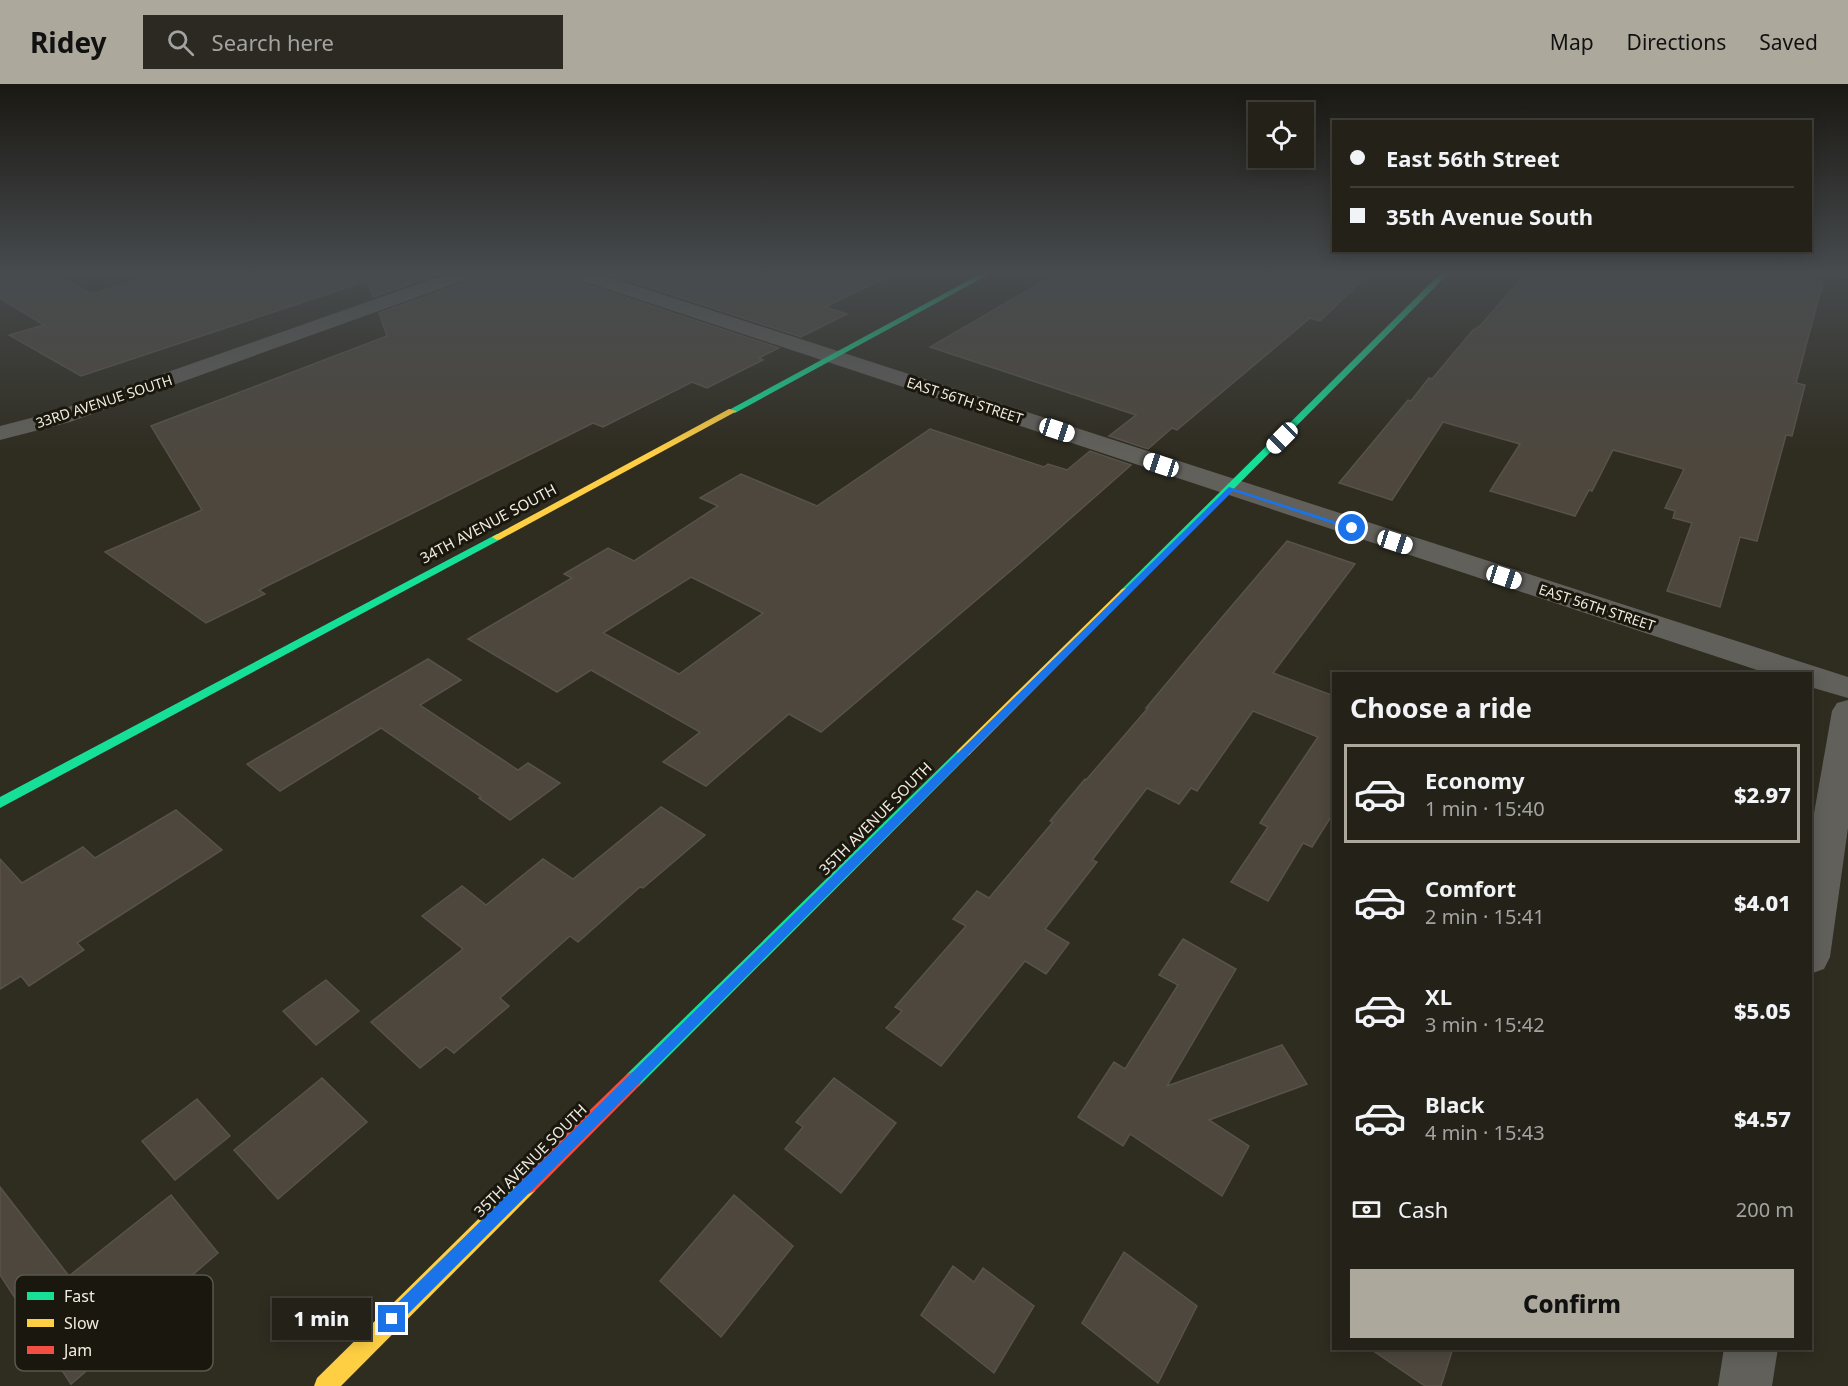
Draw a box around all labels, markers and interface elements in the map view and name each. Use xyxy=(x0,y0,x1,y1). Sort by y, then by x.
search box xyxy=(143,15,563,69)
text: Ridey xyxy=(30,23,107,61)
icon: search xyxy=(164,26,197,59)
text: Search here xyxy=(212,27,334,57)
text: Map xyxy=(1550,28,1594,56)
text: Directions xyxy=(1627,28,1726,56)
text: Saved xyxy=(1759,28,1818,56)
map controls xyxy=(1248,102,1314,168)
button: locate xyxy=(1248,102,1314,168)
text: East 56th Street xyxy=(1386,143,1559,173)
text: 35th Avenue South xyxy=(1386,201,1593,231)
street label: 33RD AVENUE SOUTH xyxy=(33,370,175,432)
street label: EAST 56TH STREET xyxy=(904,372,1026,428)
car xyxy=(1037,416,1077,444)
car xyxy=(1263,419,1301,457)
car xyxy=(1141,451,1181,479)
street label: 34TH AVENUE SOUTH xyxy=(416,479,560,567)
route start xyxy=(1338,514,1365,541)
car xyxy=(1375,528,1415,556)
car xyxy=(1484,563,1524,591)
street label: EAST 56TH STREET xyxy=(1536,579,1658,635)
text: Choose a ride xyxy=(1350,689,1532,726)
street label: 35TH AVENUE SOUTH xyxy=(814,757,936,879)
text: Economy xyxy=(1425,765,1524,795)
icon: car xyxy=(1353,767,1407,821)
text: $2.97 xyxy=(1734,779,1791,809)
text: 1 min · 15:40 xyxy=(1425,795,1545,822)
text: Comfort xyxy=(1425,873,1516,903)
icon: car xyxy=(1353,875,1407,929)
text: $4.01 xyxy=(1734,887,1791,917)
text: 2 min · 15:41 xyxy=(1425,903,1545,930)
text: XL xyxy=(1425,981,1452,1011)
icon: car xyxy=(1353,983,1407,1037)
text: $5.05 xyxy=(1734,995,1791,1025)
text: 3 min · 15:42 xyxy=(1425,1011,1545,1038)
text: Black xyxy=(1425,1089,1484,1119)
icon: car xyxy=(1353,1091,1407,1145)
street label: 35TH AVENUE SOUTH xyxy=(469,1099,591,1221)
text: $4.57 xyxy=(1734,1103,1791,1133)
text: 4 min · 15:43 xyxy=(1425,1119,1545,1146)
icon: cash xyxy=(1350,1193,1383,1226)
text: Cash xyxy=(1398,1194,1448,1224)
text: 200 m xyxy=(1736,1196,1794,1223)
button: Confirm xyxy=(1350,1269,1794,1338)
legend xyxy=(15,1275,213,1371)
text: Fast xyxy=(64,1285,95,1307)
callout: 1 min xyxy=(272,1298,371,1340)
text: 1 min xyxy=(294,1305,349,1332)
route end xyxy=(378,1305,405,1332)
text: Slow xyxy=(64,1312,99,1334)
text: Jam xyxy=(62,1339,92,1361)

